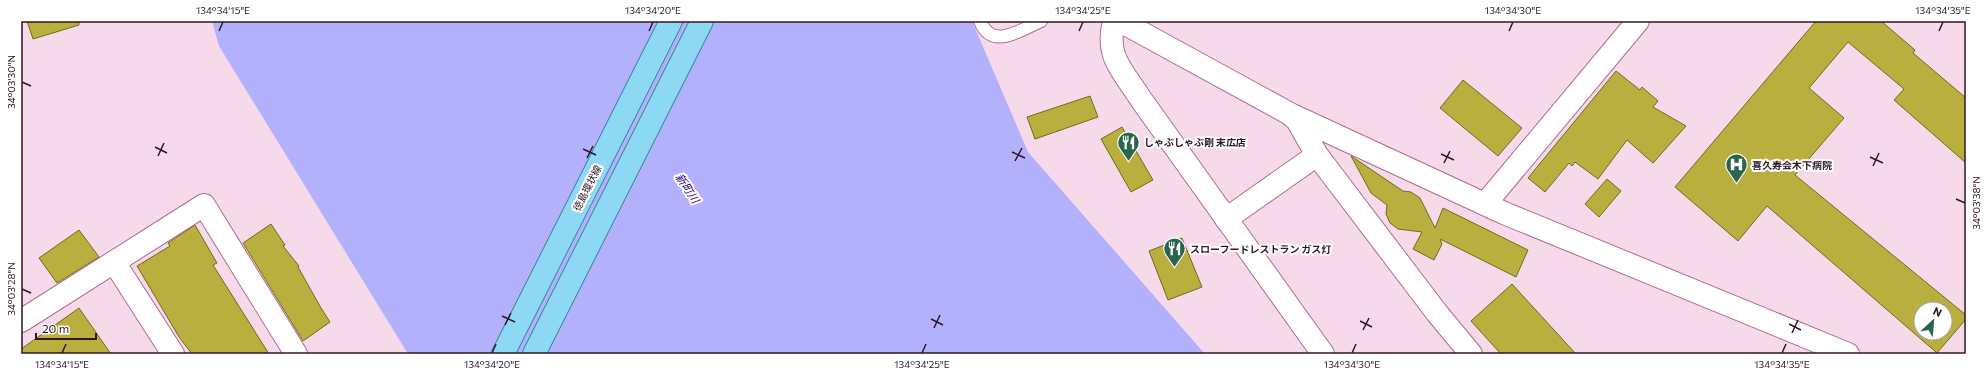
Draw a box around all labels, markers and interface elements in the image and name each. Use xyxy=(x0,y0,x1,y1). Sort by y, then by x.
text: 134°34'15"E xyxy=(196,4,250,16)
text: 134°34'20"E xyxy=(625,4,681,16)
text: 134°34'25"E xyxy=(1055,4,1111,16)
text: 134°34'30"E xyxy=(1485,4,1541,16)
text: 134°34'35"E xyxy=(1915,4,1971,16)
text: 34°03'30"N xyxy=(5,55,17,109)
restaurant icon: しゃぶしゃぶ剛 末広店 xyxy=(1115,129,1141,162)
place label: しゃぶしゃぶ剛 末広店 xyxy=(1144,136,1246,148)
hospital icon: 喜久寿会木下病院 xyxy=(1724,152,1750,185)
place label: 喜久寿会木下病院 xyxy=(1752,159,1832,171)
street label: 徳島環状線 xyxy=(570,163,604,213)
water label: 新町川 xyxy=(673,171,703,206)
text: 34°03'38"N xyxy=(1970,176,1982,230)
restaurant icon: スローフードレストラン ガス灯 xyxy=(1162,236,1188,269)
place label: スローフードレストラン ガス灯 xyxy=(1190,243,1331,255)
text: 34°03'28"N xyxy=(5,262,17,316)
north arrow xyxy=(1913,301,1953,341)
text: N xyxy=(1931,304,1944,319)
scale bar xyxy=(36,315,96,341)
text: 20 m xyxy=(42,321,69,335)
text: 134°34'15"E xyxy=(35,358,89,370)
text: 134°34'20"E xyxy=(464,358,520,370)
text: 134°34'25"E xyxy=(894,358,950,370)
text: 134°34'30"E xyxy=(1324,358,1380,370)
text: 134°34'35"E xyxy=(1754,358,1810,370)

